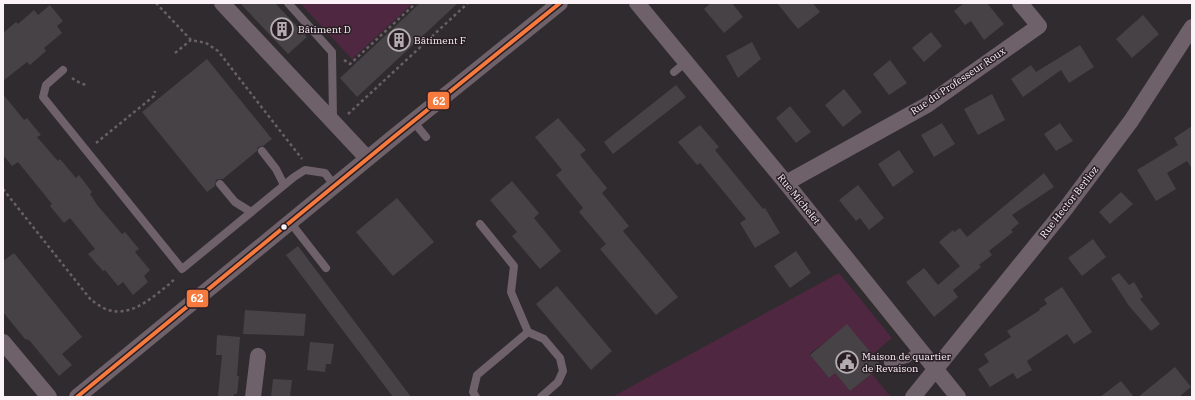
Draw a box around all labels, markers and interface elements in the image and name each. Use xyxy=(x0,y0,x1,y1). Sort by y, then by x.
building icon: Bâtiment D xyxy=(269,16,295,42)
place label: Bâtiment D xyxy=(298,23,351,36)
building icon: Bâtiment F xyxy=(386,27,412,53)
place label: Bâtiment F xyxy=(414,34,466,47)
street label: Rue du Professeur Roux xyxy=(908,44,1008,118)
line badge: 62 xyxy=(427,91,450,110)
text: 62 xyxy=(432,94,446,108)
street label: Rue Hector Berlioz xyxy=(1037,163,1101,241)
street label: Rue Michelet xyxy=(775,171,824,227)
unlabelled marker xyxy=(279,222,289,232)
line badge: 62 xyxy=(186,289,209,308)
text: 62 xyxy=(190,291,204,305)
public building icon: Maison de quartier de Revaison xyxy=(834,349,860,375)
place label: Maison de quartier de Revaison xyxy=(862,350,952,375)

